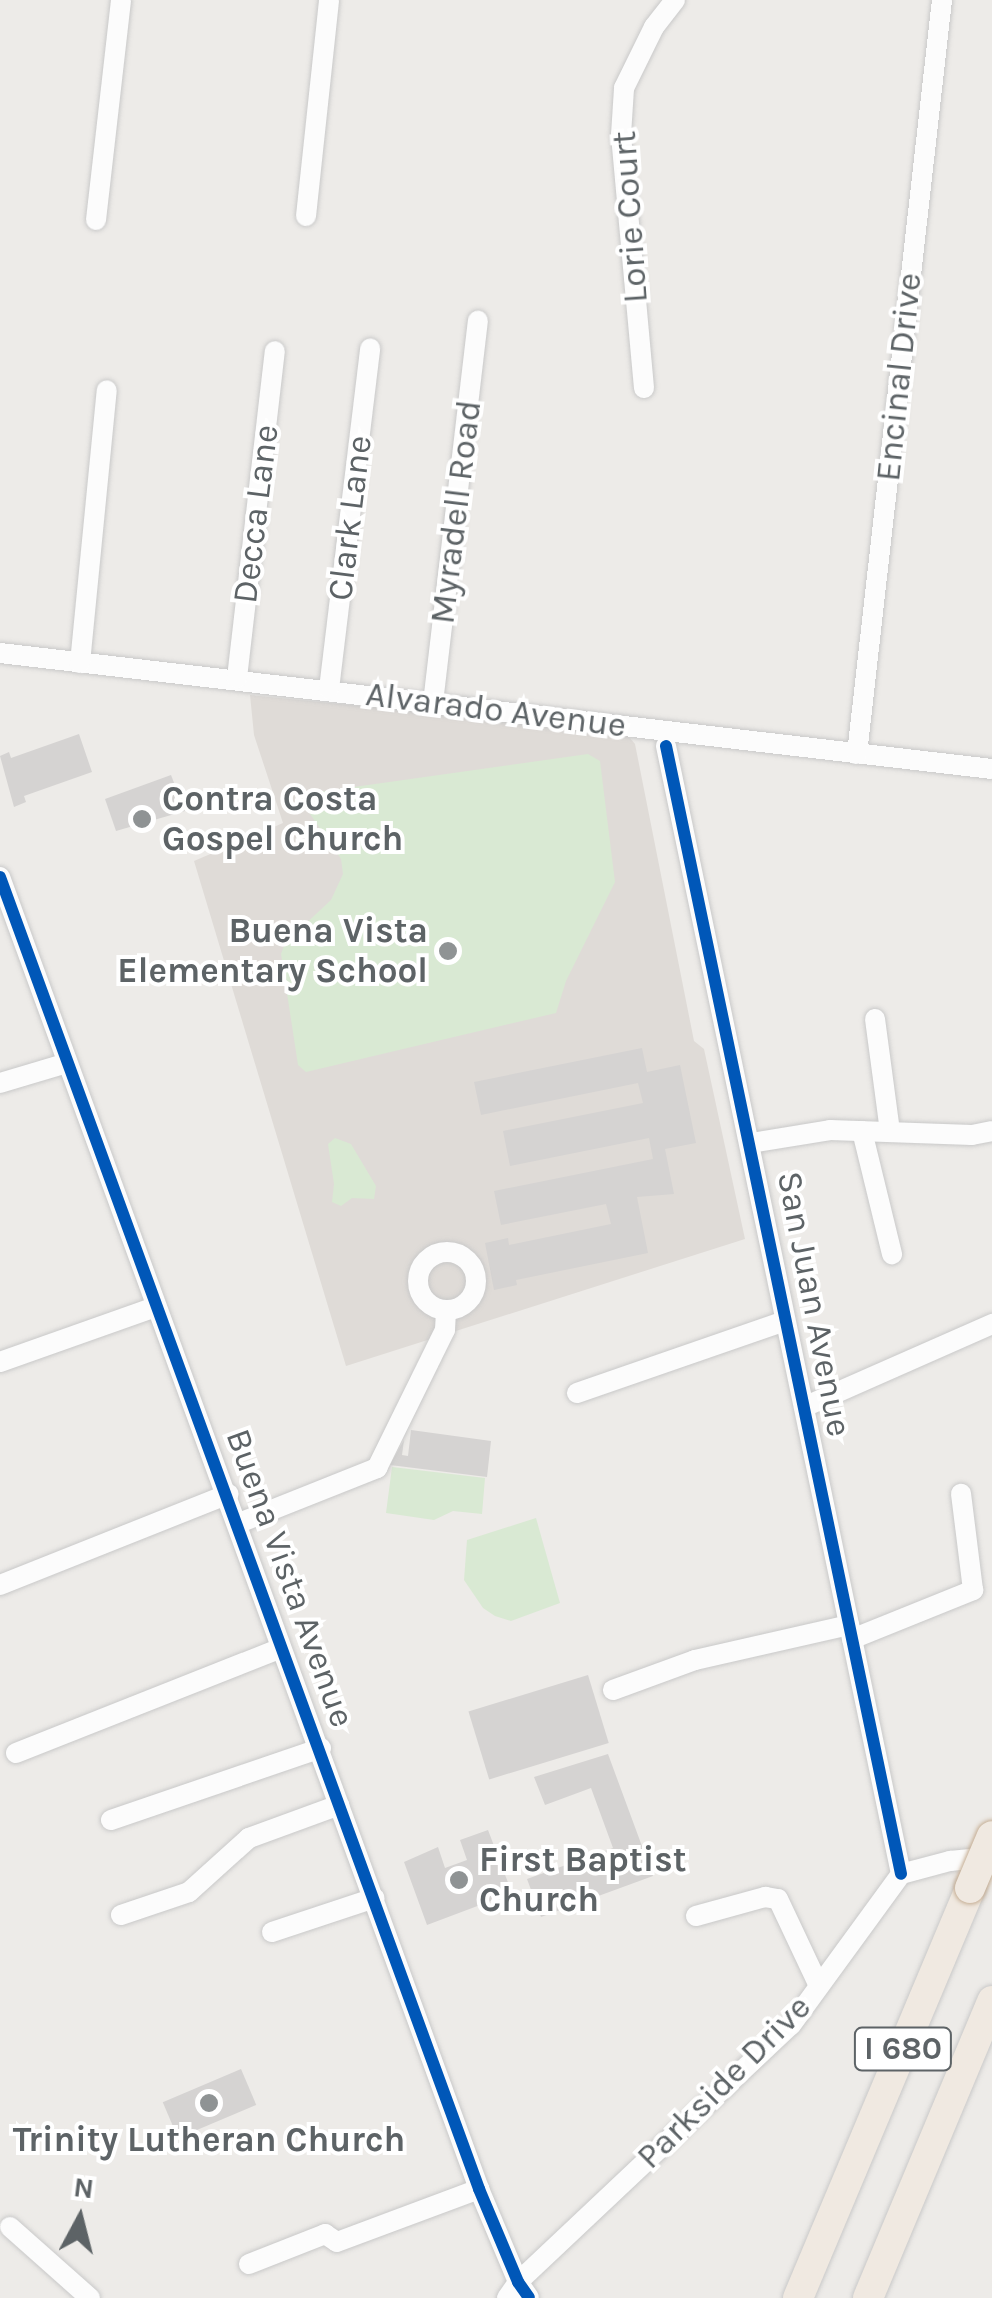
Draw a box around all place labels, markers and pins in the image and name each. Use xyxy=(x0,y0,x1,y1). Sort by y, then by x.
place label: Contra Costa Gospel Church xyxy=(162,778,403,860)
marker: Contra Costa Gospel Church xyxy=(131,808,153,830)
place label: Buena Vista Elementary School xyxy=(117,910,428,992)
marker: Buena Vista Elementary School xyxy=(437,940,459,962)
place label: First Baptist Church xyxy=(479,1839,687,1921)
marker: First Baptist Church xyxy=(448,1869,470,1891)
marker: Trinity Lutheran Church xyxy=(198,2092,220,2114)
place label: Trinity Lutheran Church xyxy=(13,2119,405,2161)

